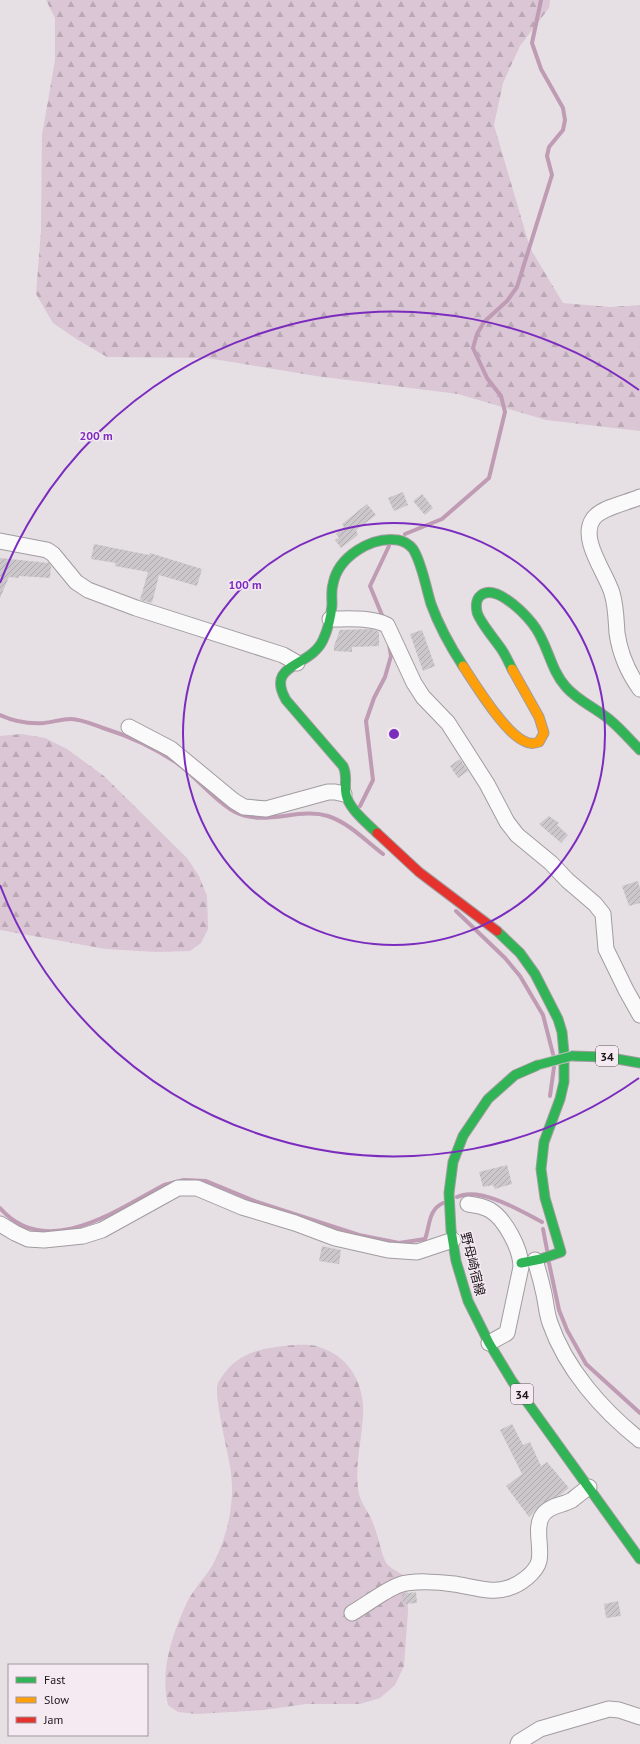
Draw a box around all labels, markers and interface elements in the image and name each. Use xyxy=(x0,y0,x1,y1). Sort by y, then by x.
text: 200 m xyxy=(79,428,113,443)
text: 100 m xyxy=(228,577,262,592)
centre of rings xyxy=(387,727,401,741)
road number: 34 xyxy=(596,1046,618,1066)
street label: 野母崎宿線 xyxy=(457,1230,489,1298)
road number: 34 xyxy=(511,1384,533,1404)
legend xyxy=(8,1664,148,1736)
text: Fast xyxy=(44,1672,65,1687)
text: Slow xyxy=(44,1692,69,1707)
text: Jam xyxy=(43,1712,63,1727)

